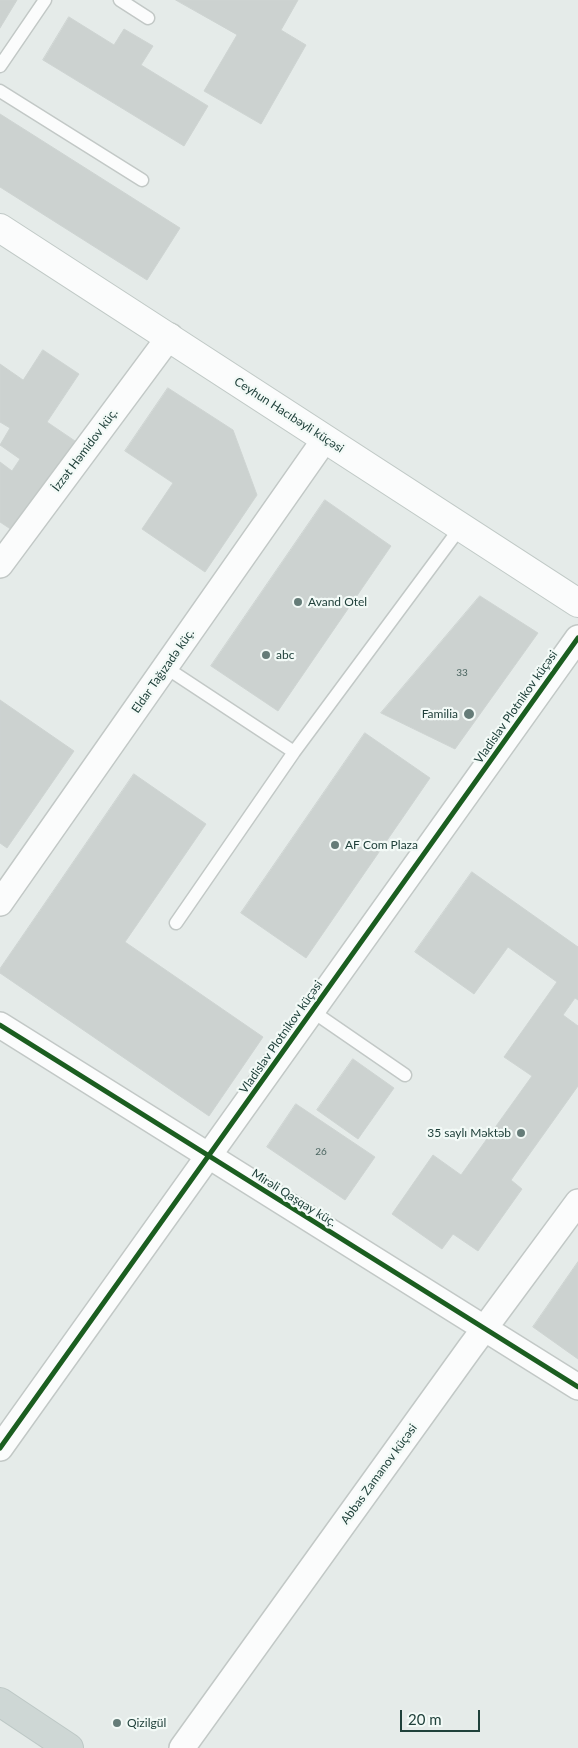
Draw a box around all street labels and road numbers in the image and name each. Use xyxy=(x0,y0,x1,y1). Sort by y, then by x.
street label: Ceyhun Hacıbəyli küçəsi xyxy=(232,374,346,456)
street label: İzzət Həmidov küç. xyxy=(49,406,121,494)
street label: Eldar Tağızadə küç. xyxy=(129,626,197,716)
street label: Vladislav Plotnikov küçəsi xyxy=(471,648,561,766)
street label: Vladislav Plotnikov küçəsi xyxy=(236,978,326,1096)
street label: Mirəli Qaşqay küç. xyxy=(249,1166,339,1230)
street label: Abbas Zamanov küçəsi xyxy=(338,1421,420,1527)

